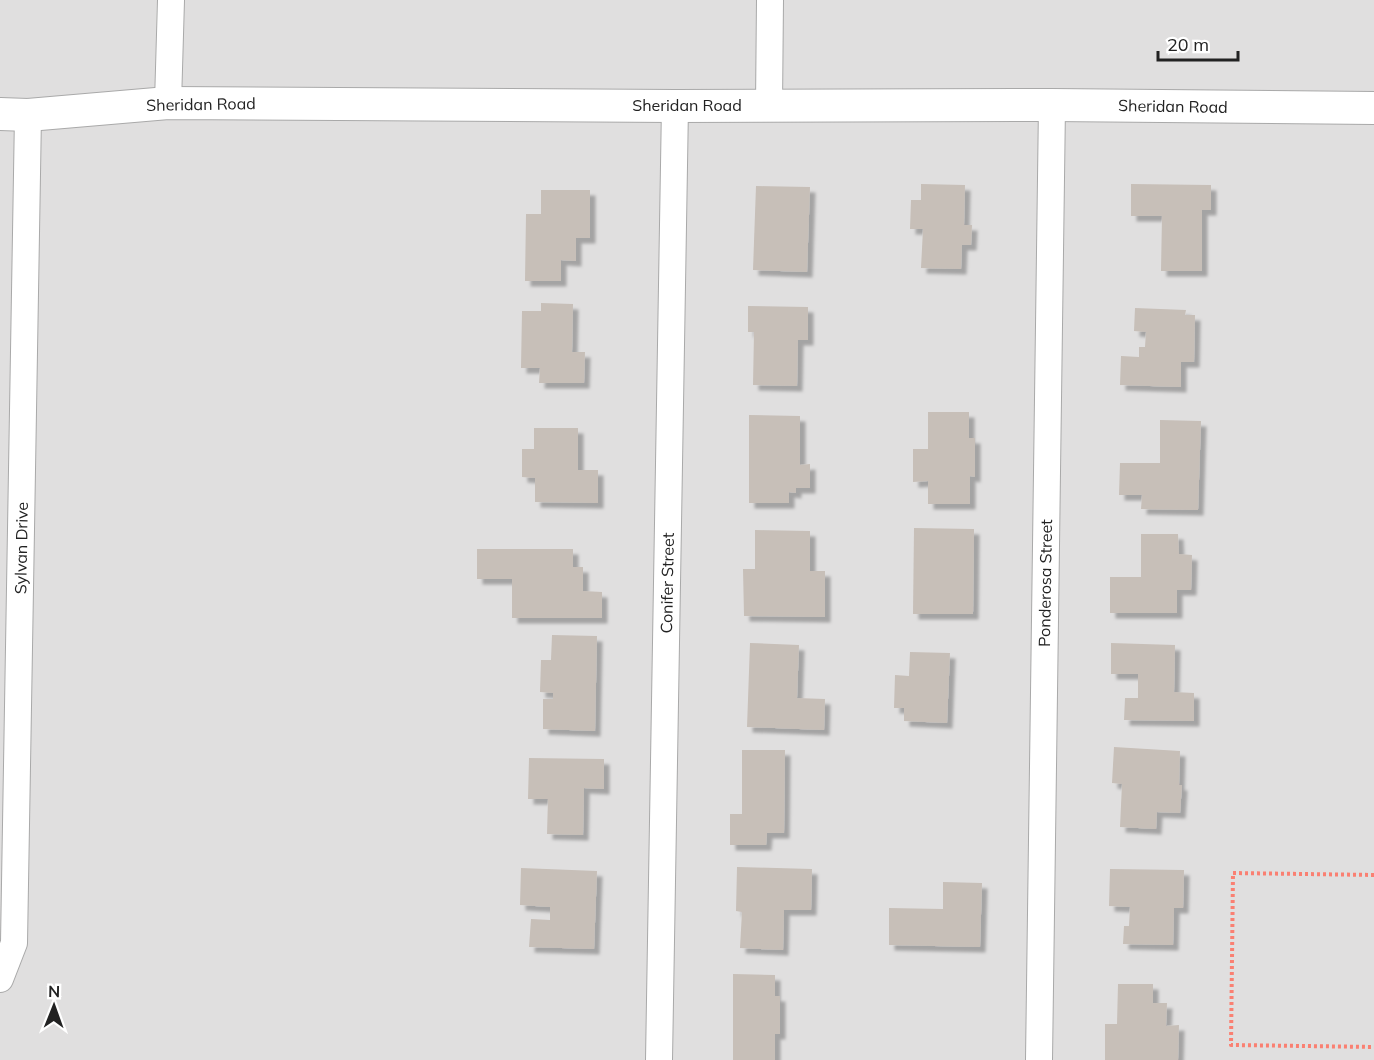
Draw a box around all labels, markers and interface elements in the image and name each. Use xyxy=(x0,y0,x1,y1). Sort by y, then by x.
scale bar xyxy=(1158,24,1238,62)
text: 20 m xyxy=(1167,33,1209,56)
street label: Sheridan Road xyxy=(146,93,256,115)
street label: Sheridan Road xyxy=(632,95,742,115)
street label: Sheridan Road xyxy=(1118,95,1228,117)
street label: Sylvan Drive xyxy=(10,502,32,594)
street label: Ponderosa Street xyxy=(1034,519,1056,647)
street label: Conifer Street xyxy=(656,532,678,634)
north arrow xyxy=(24,976,84,1036)
text: N xyxy=(48,981,60,1001)

